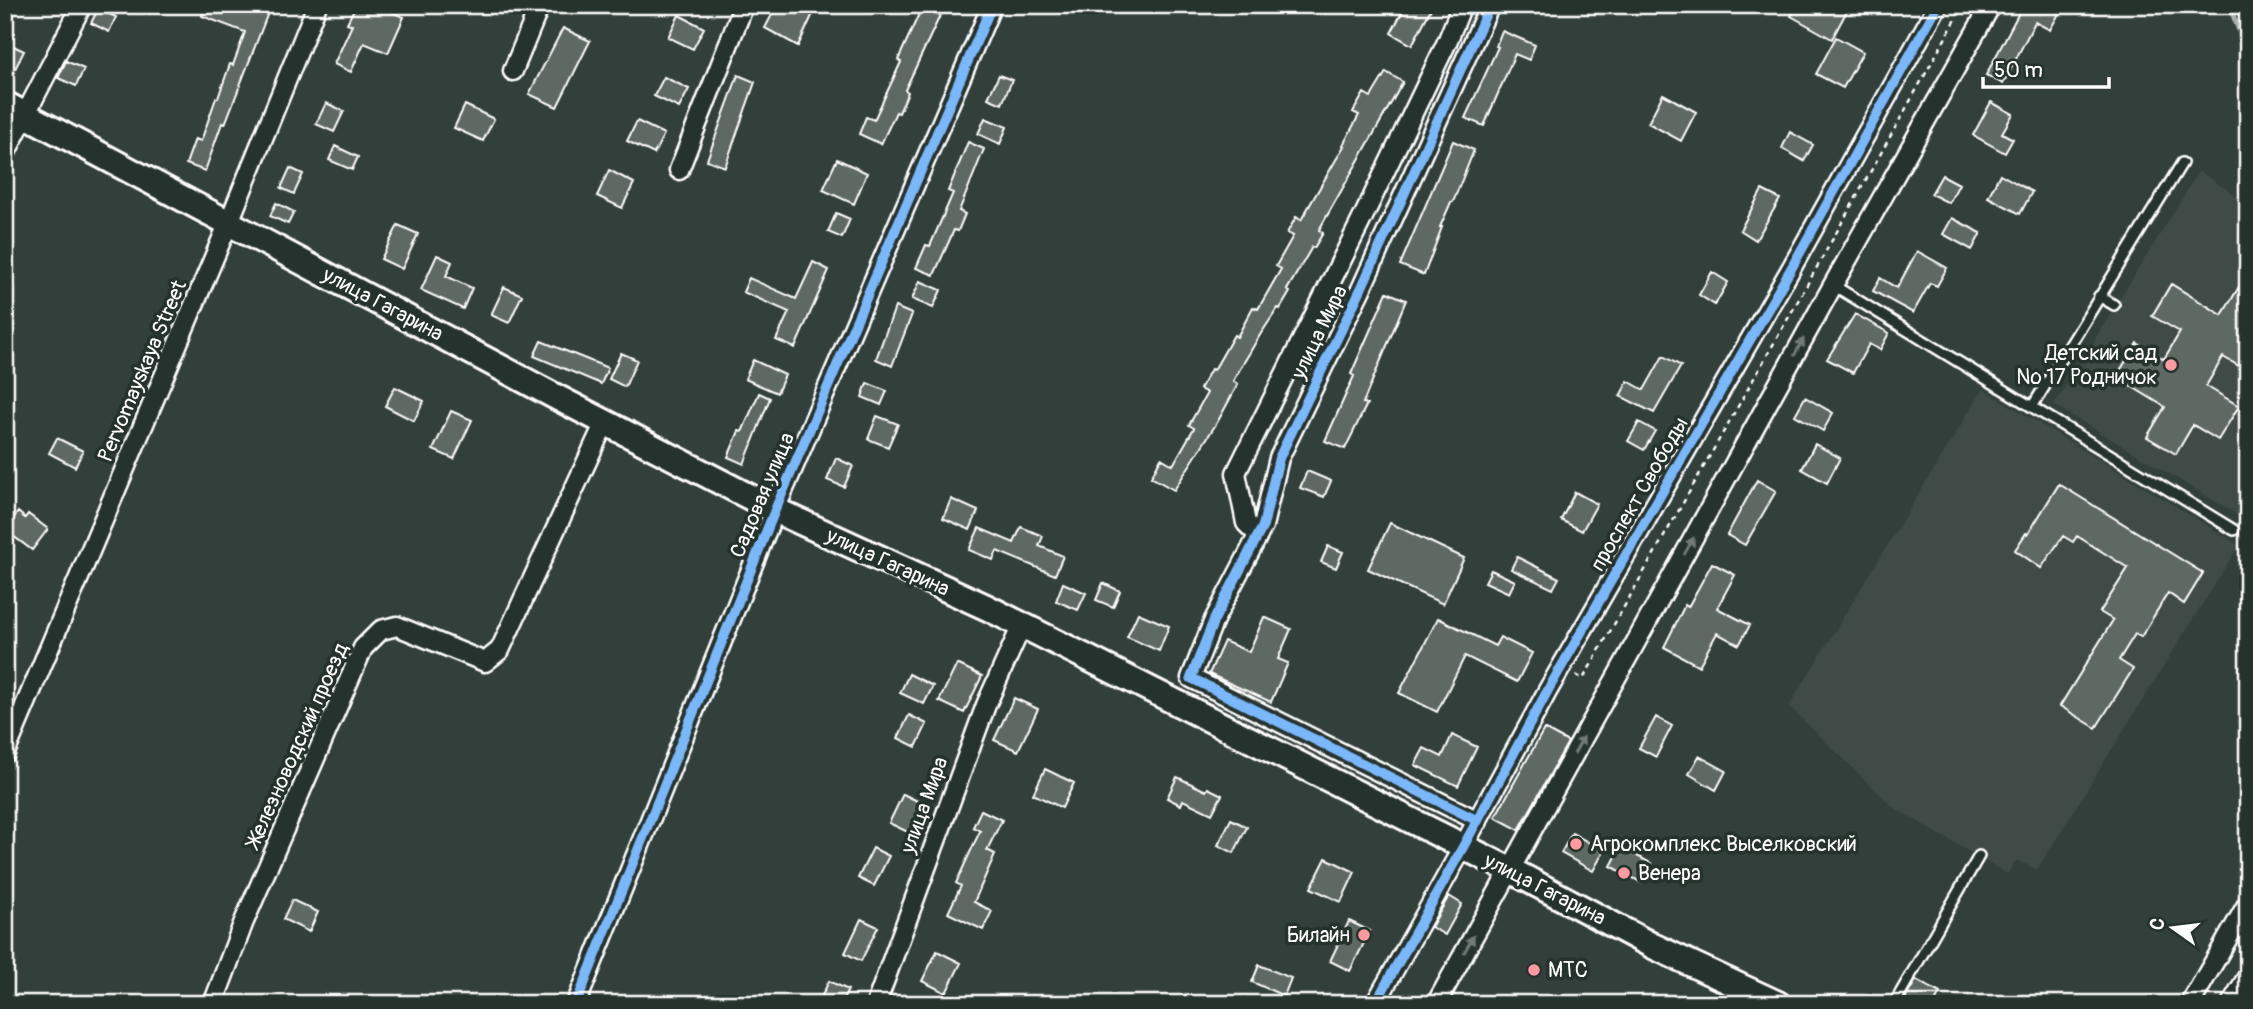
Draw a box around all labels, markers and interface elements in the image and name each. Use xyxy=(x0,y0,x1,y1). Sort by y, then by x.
scale bar xyxy=(1983,46,2110,90)
text: 50 m xyxy=(1994,57,2043,84)
street label: улица Гагарина xyxy=(317,261,448,348)
street label: Pervomayskaya Street xyxy=(92,276,193,466)
street label: улица Мира xyxy=(1285,281,1354,384)
one-way arrow xyxy=(1793,337,1805,356)
place label: Детский сад № 17 Родничок xyxy=(2016,340,2157,391)
marker: Детский сад № 17 Родничок xyxy=(2163,357,2179,373)
street label: проспект Свободы xyxy=(1584,412,1695,576)
street label: Садовая улица xyxy=(724,429,801,562)
street label: улица Гагарина xyxy=(821,522,954,603)
one-way arrow xyxy=(1683,536,1695,555)
street label: Железноводский проезд xyxy=(239,638,355,854)
one-way arrow xyxy=(1573,735,1585,755)
street label: улица Мира xyxy=(894,753,954,858)
place label: Агрокомплекс Выселковский xyxy=(1590,831,1857,858)
marker: Агрокомплекс Выселковский xyxy=(1568,836,1584,852)
street label: улица Гагарина xyxy=(1478,847,1610,932)
place label: Венера xyxy=(1638,860,1701,887)
marker: Венера xyxy=(1616,865,1632,881)
north arrow xyxy=(2138,894,2208,964)
text: С xyxy=(2144,915,2171,933)
place label: Билайн xyxy=(1287,922,1350,949)
marker: Билайн xyxy=(1356,927,1372,943)
one-way arrow xyxy=(1463,934,1475,954)
place label: МТС xyxy=(1548,957,1588,984)
marker: МТС xyxy=(1526,962,1542,978)

